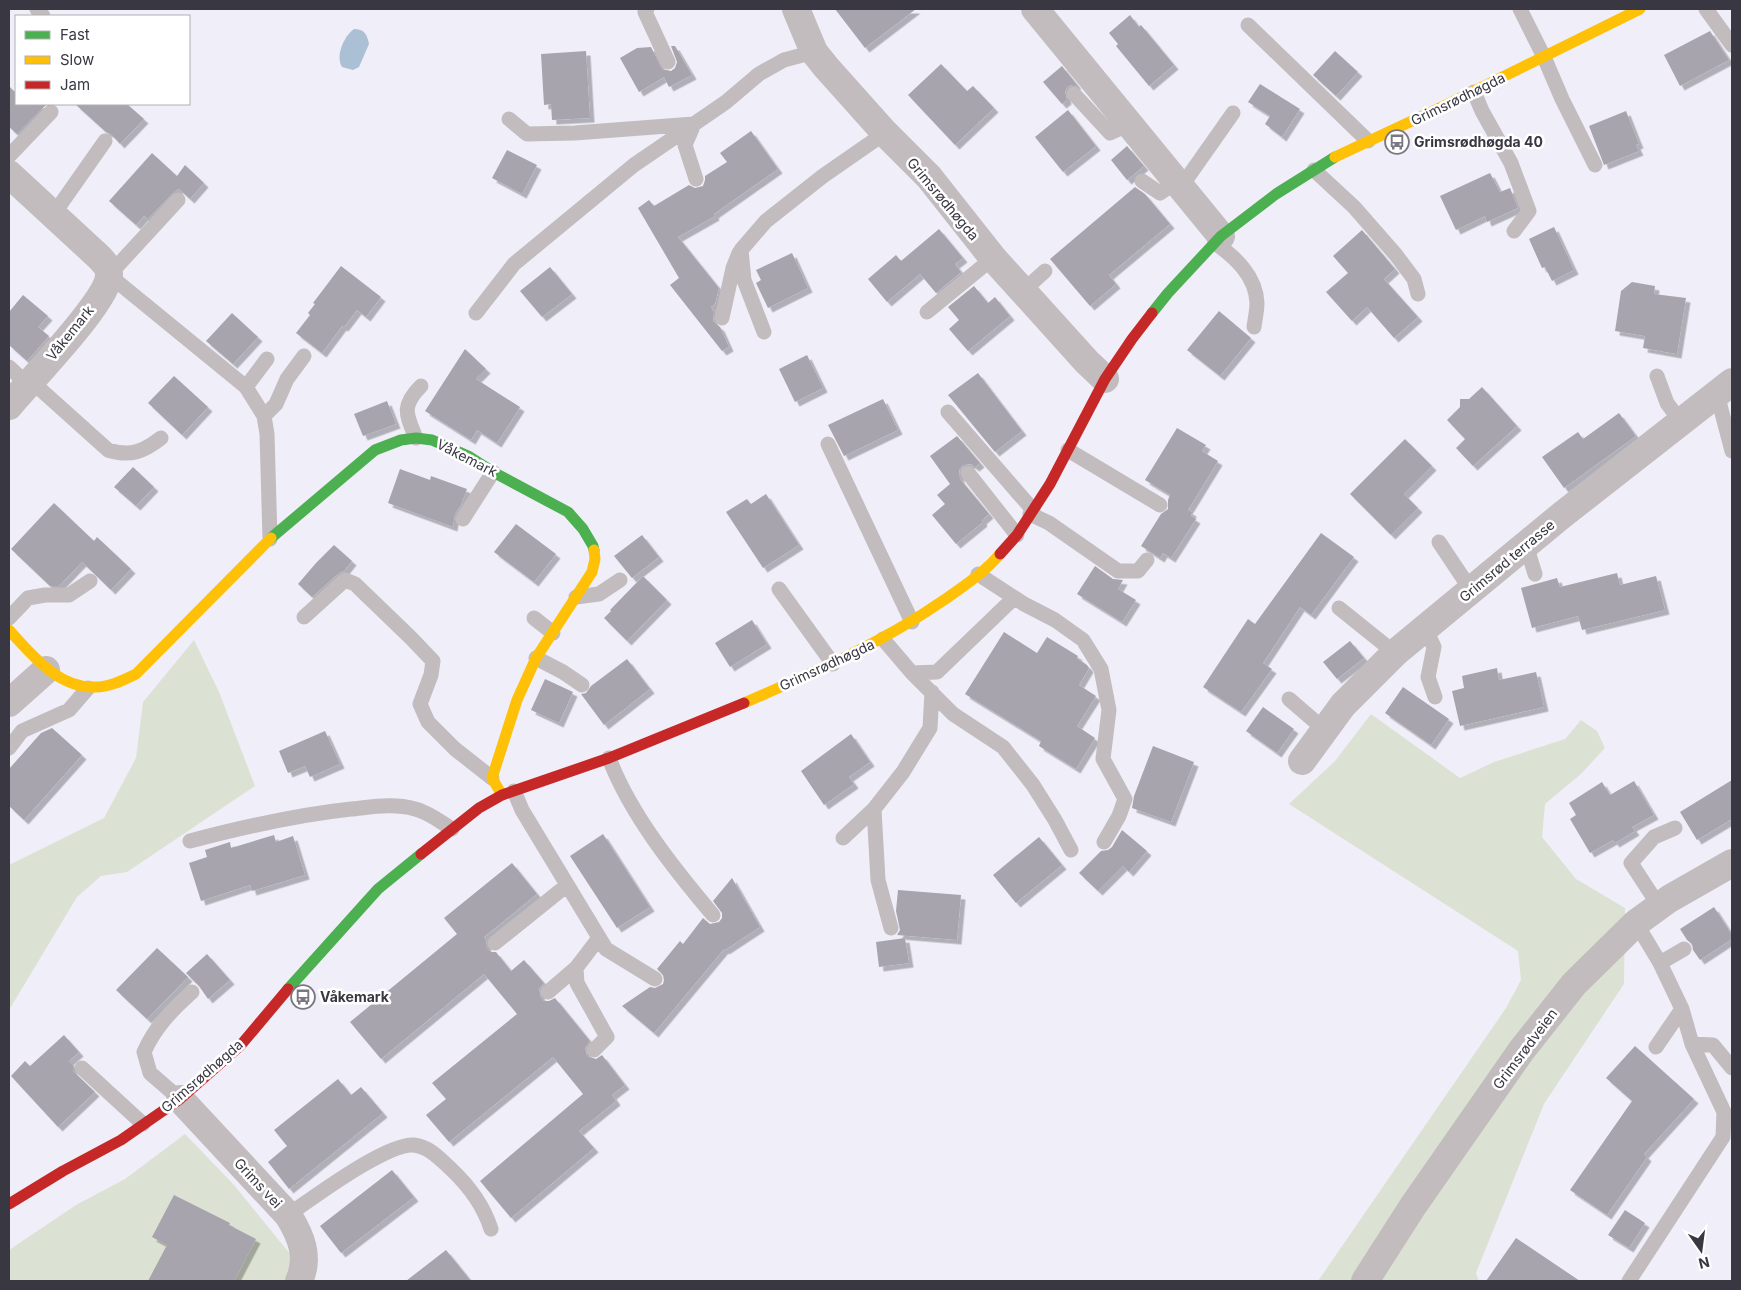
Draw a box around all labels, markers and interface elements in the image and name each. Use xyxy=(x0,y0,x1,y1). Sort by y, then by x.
legend xyxy=(15,15,190,105)
text: Fast xyxy=(60,25,90,44)
text: Slow xyxy=(60,50,94,69)
street label: Grimsrødhøgda xyxy=(1408,68,1508,129)
text: Jam xyxy=(60,75,90,94)
bus stop icon: Grimsrødhøgda 40 xyxy=(1384,129,1410,155)
place label: Grimsrødhøgda 40 xyxy=(1414,133,1543,150)
street label: Grimsrødhøgda xyxy=(904,154,983,243)
street label: Våkemark xyxy=(42,302,97,364)
street label: Våkemark xyxy=(434,435,501,480)
street label: Grimsrød terrasse xyxy=(1456,516,1558,605)
street label: Grimsrødhøgda xyxy=(777,635,877,694)
bus stop icon: Våkemark xyxy=(290,984,316,1010)
place label: Våkemark xyxy=(320,988,390,1005)
street label: Grimsrødveien xyxy=(1489,1005,1560,1092)
street label: Grimsrødhøgda xyxy=(157,1036,246,1116)
street label: Grims vei xyxy=(231,1154,286,1211)
north arrow xyxy=(1676,1225,1726,1275)
text: N xyxy=(1697,1254,1711,1273)

